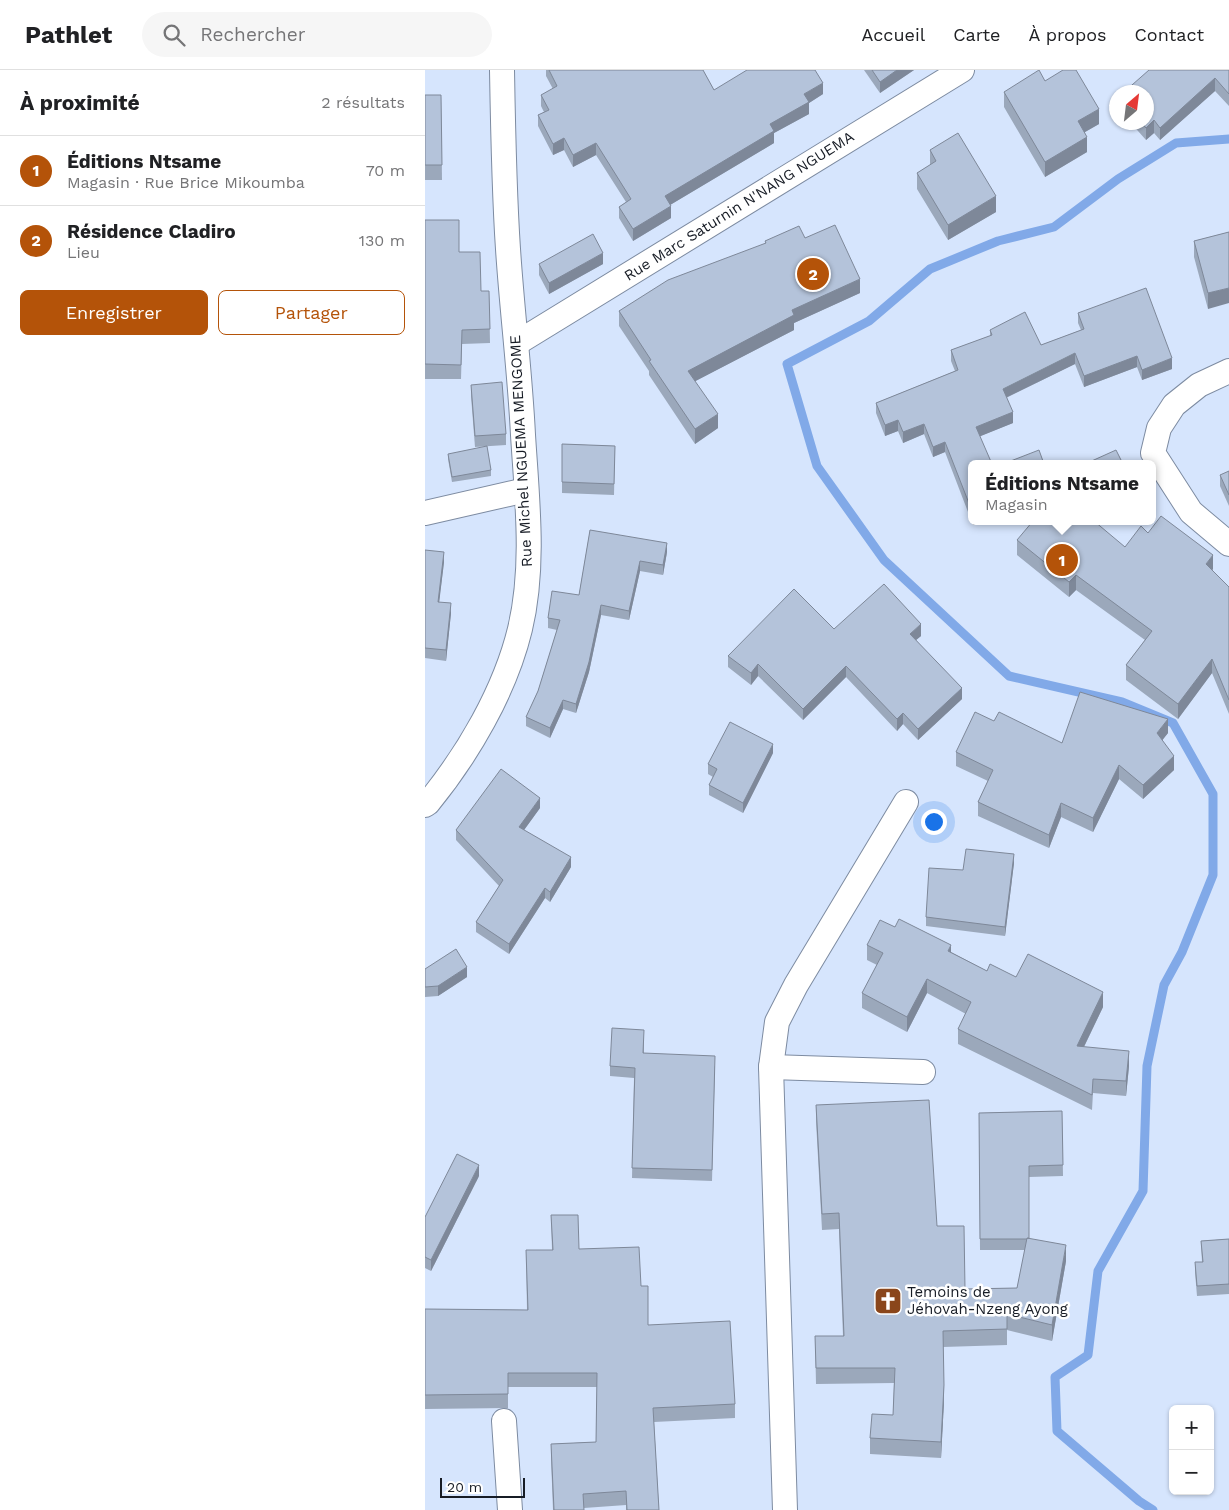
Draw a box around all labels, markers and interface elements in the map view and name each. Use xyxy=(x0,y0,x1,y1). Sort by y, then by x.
search box xyxy=(142,12,492,57)
text: Pathlet xyxy=(25,21,112,49)
icon: search xyxy=(160,21,188,49)
text: Rechercher xyxy=(200,23,305,46)
text: Accueil xyxy=(862,24,925,45)
text: Carte xyxy=(953,24,1000,45)
text: À propos xyxy=(1028,24,1106,45)
text: Contact xyxy=(1134,24,1204,45)
north arrow xyxy=(1109,85,1154,130)
text: À proximité xyxy=(20,90,140,115)
text: 2 résultats xyxy=(321,93,405,112)
street label: Rue Marc Saturnin N'NANG NGUEMA xyxy=(621,127,857,285)
text: Éditions Ntsame xyxy=(67,150,221,173)
text: 1 xyxy=(33,161,39,180)
text: 70 m xyxy=(366,161,405,180)
text: Magasin · Rue Brice Mikoumba xyxy=(67,173,305,192)
text: Résidence Cladiro xyxy=(67,220,236,243)
text: 2 xyxy=(31,231,41,250)
text: 130 m xyxy=(359,231,405,250)
text: Lieu xyxy=(67,243,100,262)
pin: 2 xyxy=(797,255,829,293)
button: Enregistrer xyxy=(20,290,208,335)
button: Partager xyxy=(218,290,405,335)
street label: Rue Michel NGUEMA MENGOME xyxy=(506,335,536,567)
popup xyxy=(968,460,1156,525)
text: Éditions Ntsame xyxy=(985,472,1139,495)
text: Magasin xyxy=(985,495,1048,514)
pin: 1 xyxy=(1046,541,1078,579)
your location xyxy=(921,809,947,835)
place label: Temoins de Jéhovah-Nzeng Ayong xyxy=(907,1283,1068,1318)
church icon: Temoins de Jéhovah-Nzeng Ayong xyxy=(873,1286,903,1316)
map controls xyxy=(1169,1405,1214,1495)
button: + xyxy=(1169,1405,1214,1450)
button: − xyxy=(1169,1450,1214,1495)
scale bar xyxy=(440,1475,525,1498)
text: 20 m xyxy=(447,1479,482,1495)

